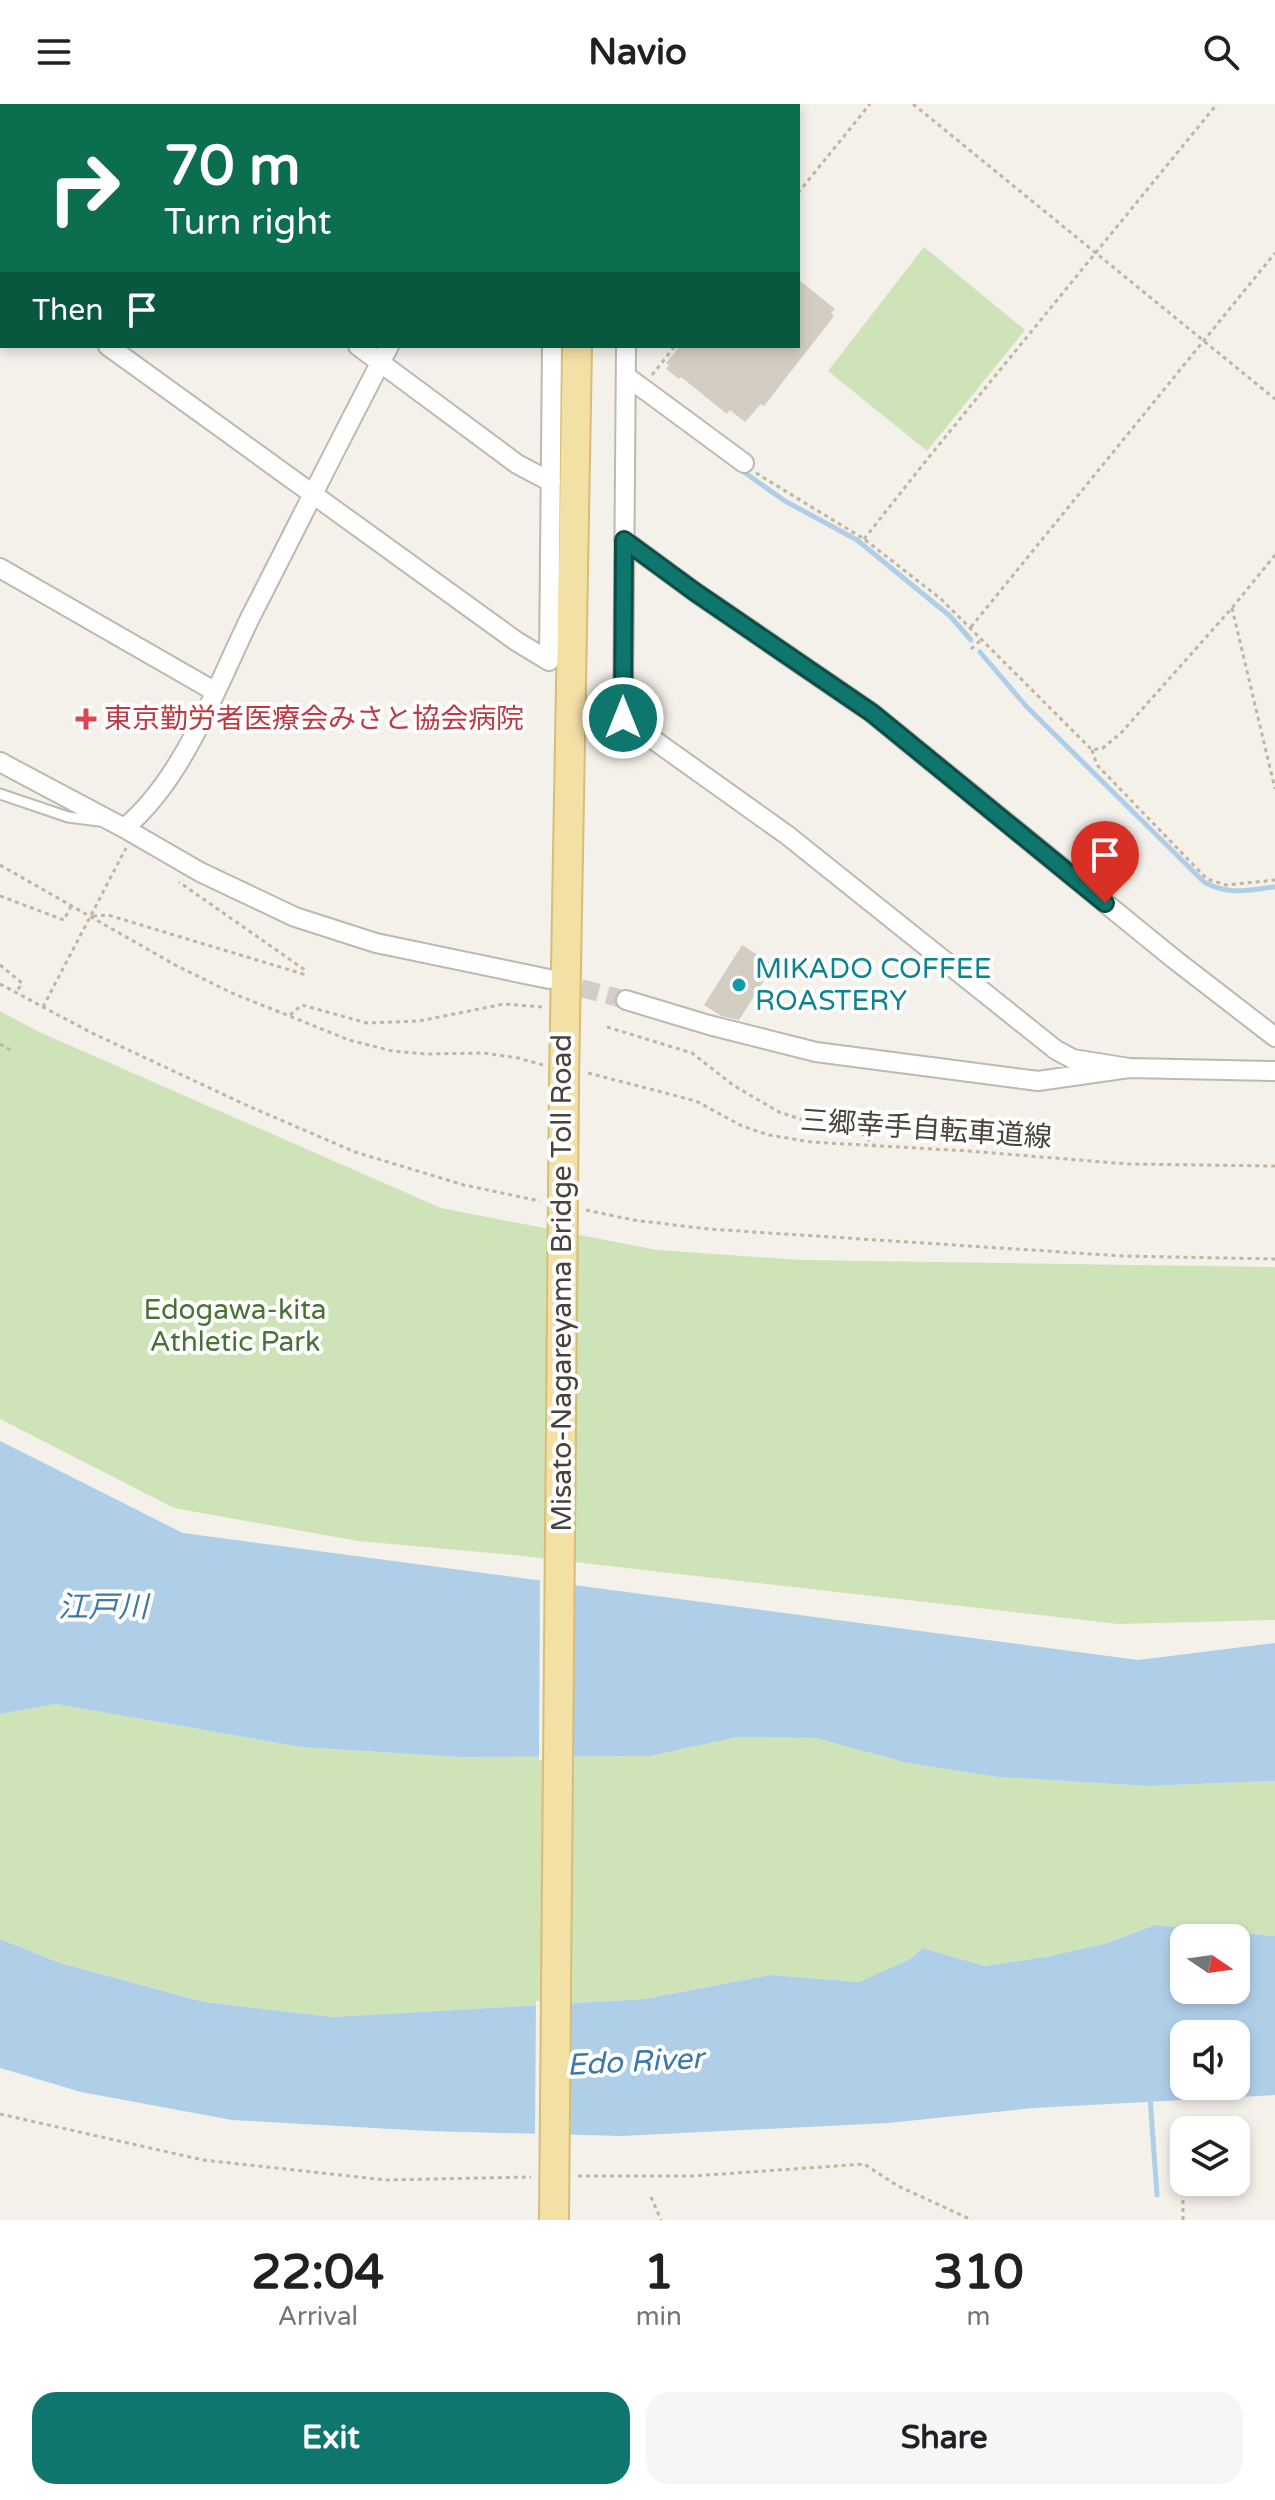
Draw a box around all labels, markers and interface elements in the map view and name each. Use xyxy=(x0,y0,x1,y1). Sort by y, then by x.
icon: menu xyxy=(32,30,76,74)
icon: search xyxy=(1199,30,1243,74)
text: Navio xyxy=(588,31,687,74)
text: 70 m xyxy=(164,133,300,200)
icon: right xyxy=(32,136,136,240)
text: Turn right xyxy=(164,201,331,244)
icon: arrive xyxy=(120,288,164,332)
text: Then xyxy=(32,292,104,329)
position arrow xyxy=(581,676,665,760)
place label: 東京勤労者医療会みさと協会病院 xyxy=(104,702,524,736)
marker: 東京勤労者医療会みさと協会病院 xyxy=(75,708,97,730)
pin xyxy=(1071,821,1139,903)
icon: arrive xyxy=(1083,833,1127,877)
place label: MIKADO COFFEE ROASTERY xyxy=(755,952,992,1018)
marker: MIKADO COFFEE ROASTERY xyxy=(730,976,748,994)
street label: Misato-Nagareyama Bridge Toll Road xyxy=(545,1034,579,1532)
street label: 三郷幸手自転車道線 xyxy=(799,1103,1053,1155)
park label: Edogawa-kita Athletic Park xyxy=(143,1293,327,1359)
water label: 江戸川 xyxy=(58,1589,151,1626)
north arrow xyxy=(1170,1924,1250,2004)
map controls xyxy=(1170,1924,1250,2196)
button: sound xyxy=(1170,2020,1250,2100)
water label: Edo River xyxy=(566,2040,708,2084)
button: layers xyxy=(1170,2116,1250,2196)
text: 22:04 xyxy=(251,2244,384,2302)
text: 1 xyxy=(644,2244,674,2302)
text: 310 xyxy=(933,2244,1024,2302)
text: Arrival xyxy=(278,2301,358,2332)
text: min xyxy=(636,2301,682,2332)
text: m xyxy=(967,2301,990,2332)
button: Exit xyxy=(32,2392,630,2484)
button: Share xyxy=(646,2392,1243,2484)

